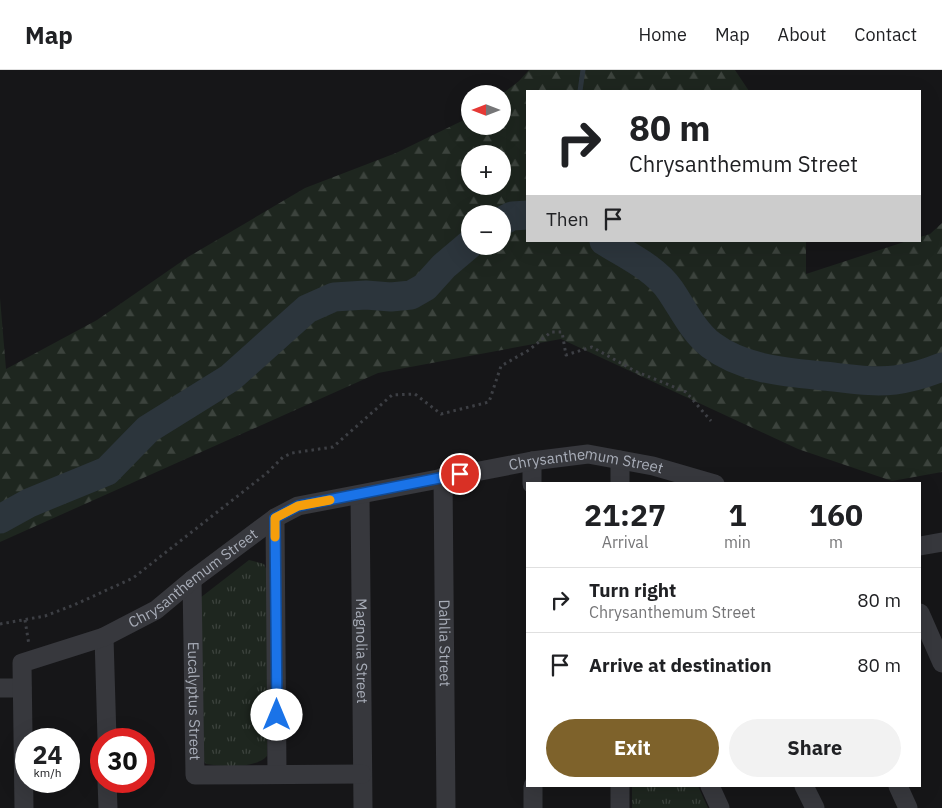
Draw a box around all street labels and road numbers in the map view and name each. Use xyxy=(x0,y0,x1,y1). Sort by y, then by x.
street label: Chrysanthemum Street xyxy=(507,444,666,478)
street label: Chrysanthemum Street xyxy=(125,524,261,632)
street label: Magnolia Street xyxy=(352,598,372,704)
street label: Dahlia Street xyxy=(435,599,455,687)
street label: Eucalyptus Street xyxy=(184,641,205,760)

